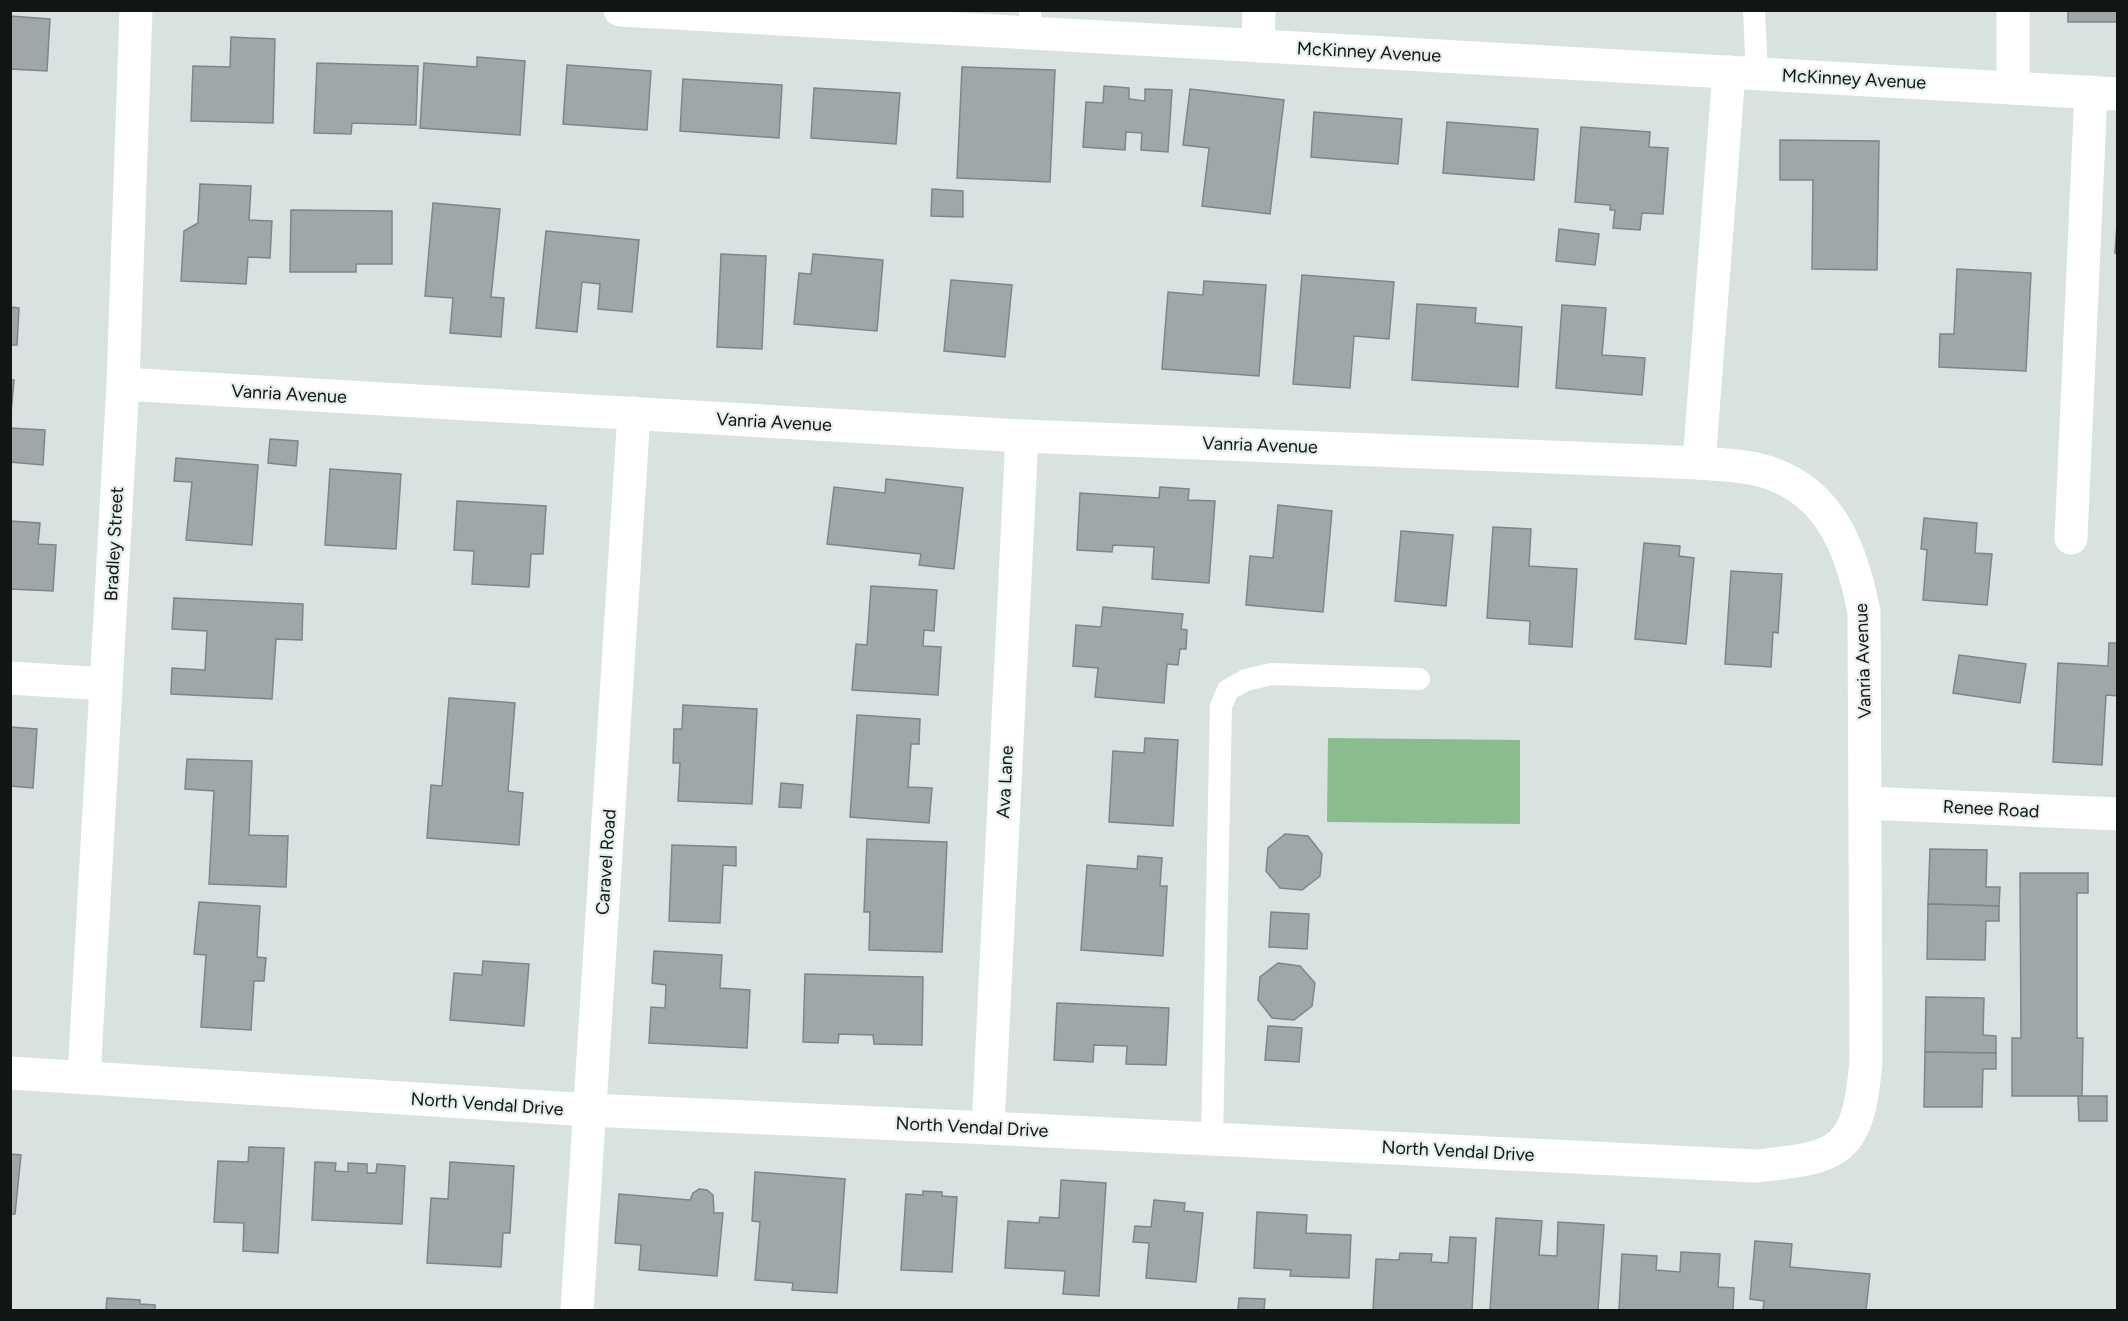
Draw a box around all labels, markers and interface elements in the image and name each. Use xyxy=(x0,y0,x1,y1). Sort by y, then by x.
street label: McKinney Avenue xyxy=(1296,37,1442,67)
street label: McKinney Avenue xyxy=(1781,64,1927,94)
street label: Vanria Avenue xyxy=(231,380,348,408)
street label: Vanria Avenue xyxy=(716,408,833,436)
street label: Vanria Avenue xyxy=(1202,432,1318,458)
street label: Bradley Street xyxy=(100,486,128,602)
street label: Vanria Avenue xyxy=(1850,603,1876,719)
street label: Ava Lane xyxy=(992,745,1018,819)
street label: Renee Road xyxy=(1942,795,2040,823)
street label: Caravel Road xyxy=(591,808,621,916)
street label: North Vendal Drive xyxy=(410,1088,564,1120)
street label: North Vendal Drive xyxy=(895,1112,1049,1142)
street label: North Vendal Drive xyxy=(1381,1136,1535,1166)

